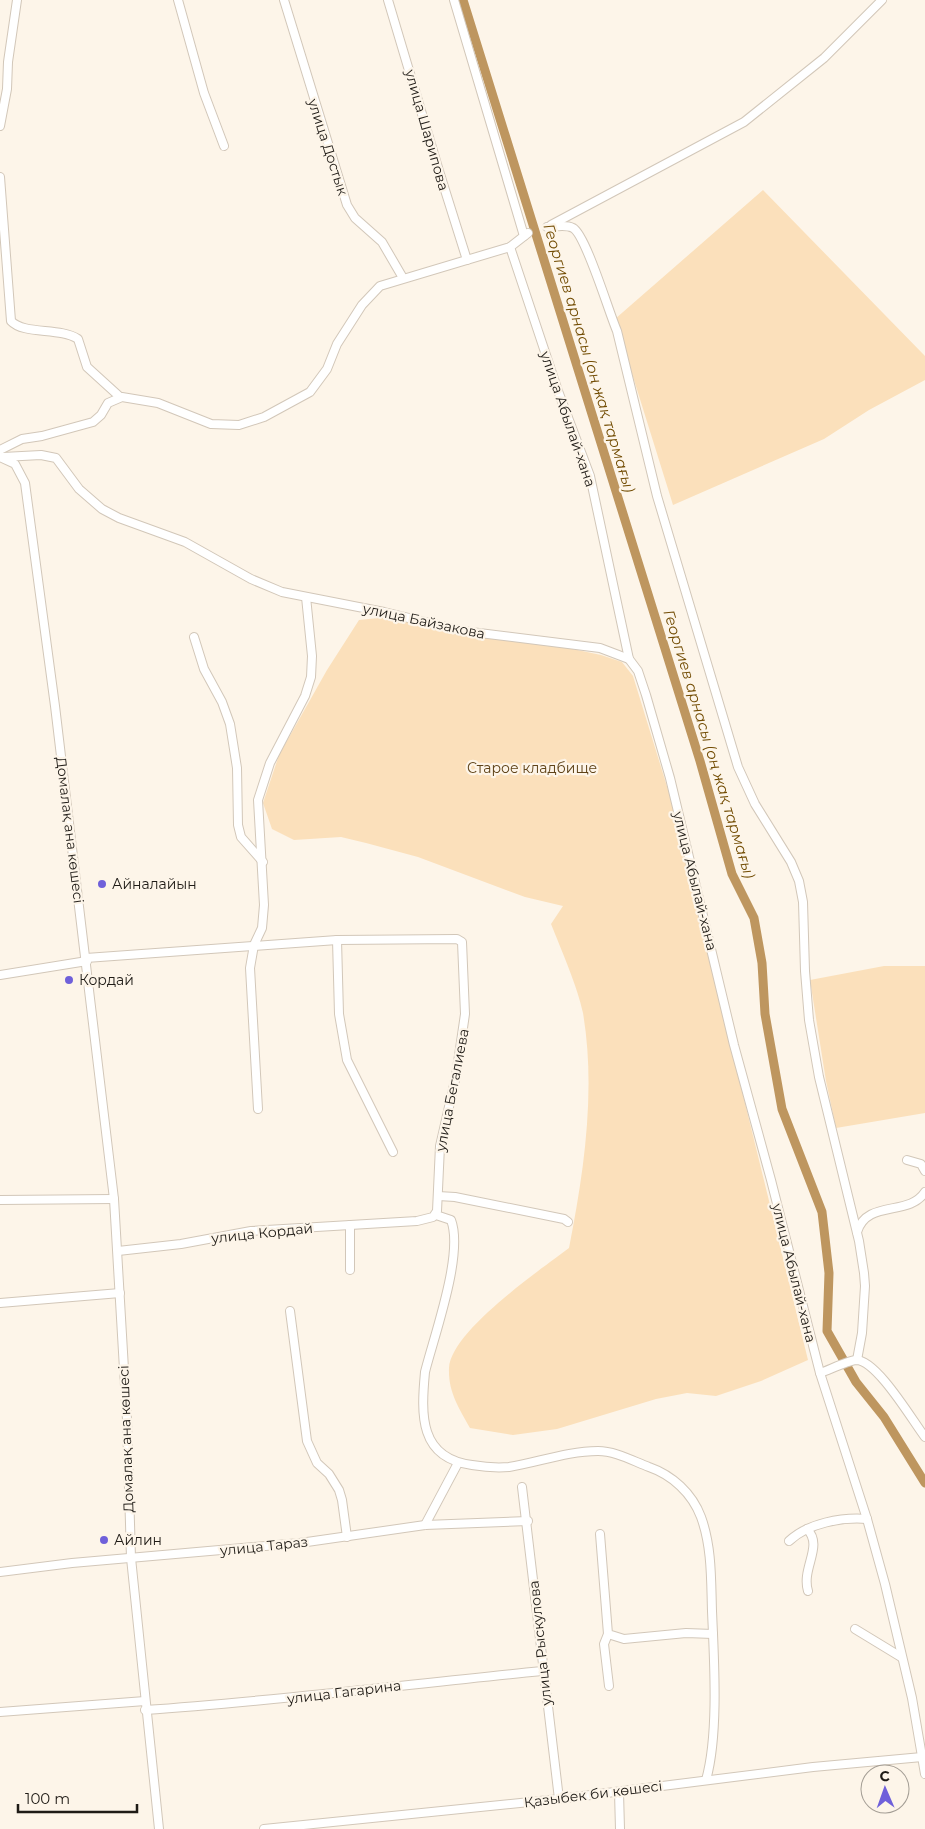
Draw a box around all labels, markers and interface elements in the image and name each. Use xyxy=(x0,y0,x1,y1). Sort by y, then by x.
street label: улица Шарипова xyxy=(401,66,453,193)
street label: улица Достык xyxy=(304,95,352,198)
water label: Георгиев арнасы (оң жақ тармағы) xyxy=(539,221,640,495)
street label: улица Абылай-хана xyxy=(536,348,600,489)
street label: улица Байзакова xyxy=(360,599,487,643)
water label: Георгиев арнасы (оң жақ тармағы) xyxy=(659,607,760,881)
street label: Домалақ ана көшесі xyxy=(52,756,88,904)
park label: Старое кладбище xyxy=(467,759,597,777)
street label: улица Абылай-хана xyxy=(669,809,721,952)
place label: Айналайын xyxy=(112,875,197,893)
marker: Айналайын xyxy=(96,878,108,890)
place label: Кордай xyxy=(79,971,134,989)
marker: Кордай xyxy=(63,974,75,986)
street label: улица Бегалиева xyxy=(431,1027,473,1154)
street label: улица Абылай-хана xyxy=(768,1201,820,1344)
street label: улица Кордай xyxy=(209,1219,314,1247)
street label: Домалақ ана көшесі xyxy=(114,1365,138,1513)
place label: Айлин xyxy=(114,1531,162,1549)
street label: улица Тараз xyxy=(218,1532,309,1560)
marker: Айлин xyxy=(98,1534,110,1546)
street label: улица Рыскулова xyxy=(524,1580,556,1707)
street label: улица Гагарина xyxy=(285,1676,402,1708)
north arrow xyxy=(860,1764,910,1814)
text: С xyxy=(879,1767,890,1785)
street label: Қазыбек би көшесі xyxy=(523,1777,663,1811)
scale bar xyxy=(18,1782,136,1814)
text: 100 m xyxy=(25,1789,70,1808)

